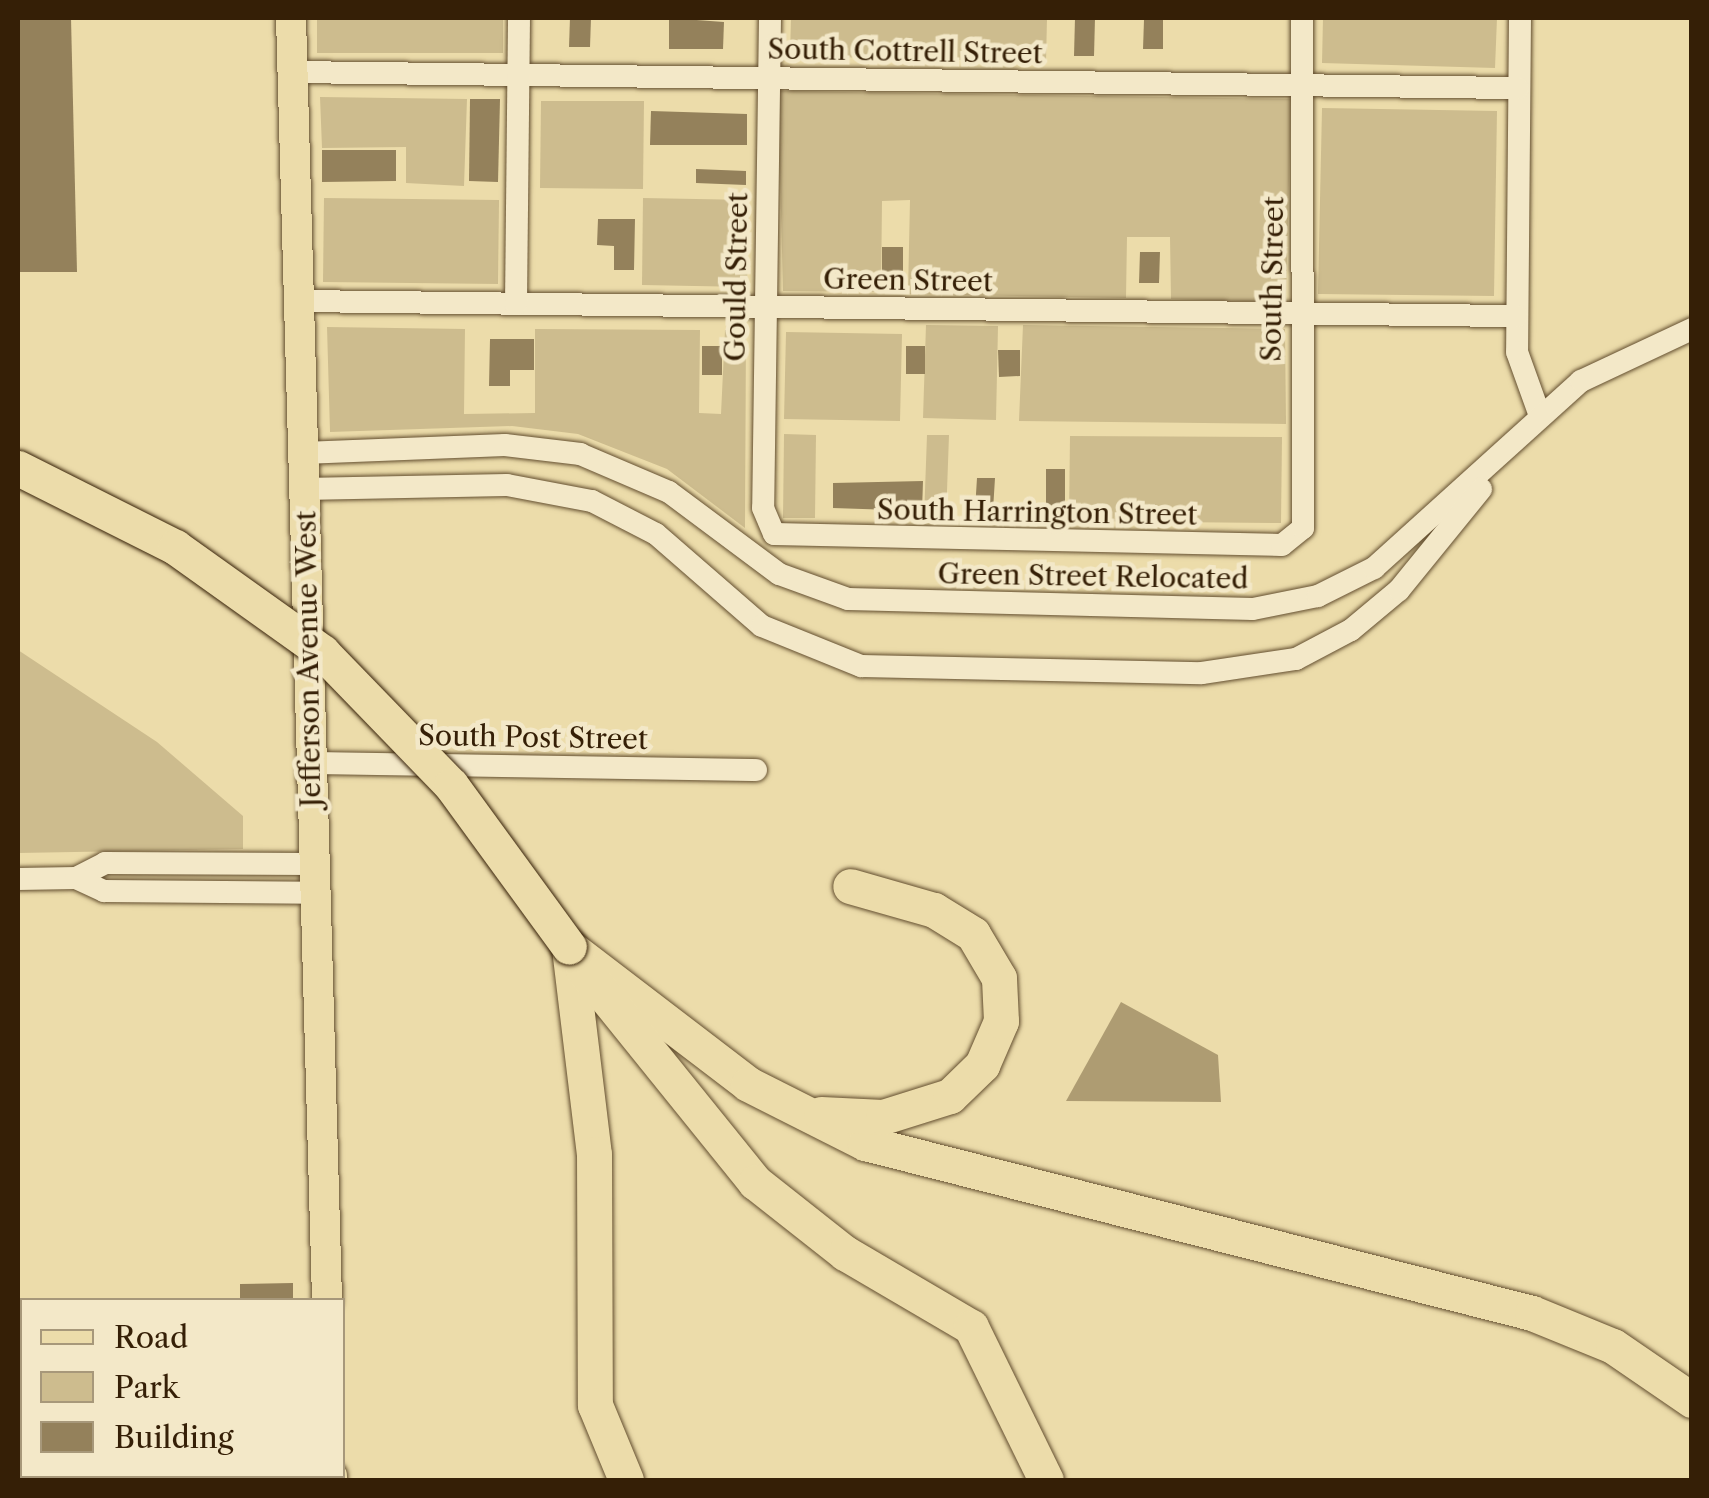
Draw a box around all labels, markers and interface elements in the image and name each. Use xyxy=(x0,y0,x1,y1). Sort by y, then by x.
street label: South Cottrell Street xyxy=(767,32,1043,70)
street label: Gould Street xyxy=(718,192,754,362)
street label: South Street xyxy=(1254,196,1290,362)
street label: Green Street xyxy=(823,262,993,298)
street label: South Harrington Street xyxy=(877,492,1197,532)
street label: Jefferson Avenue West xyxy=(289,509,327,809)
street label: Green Street Relocated xyxy=(937,556,1249,596)
street label: South Post Street xyxy=(418,718,648,756)
legend xyxy=(20,1298,345,1478)
text: Road xyxy=(114,1319,188,1356)
text: Park xyxy=(114,1369,179,1406)
text: Building xyxy=(114,1419,234,1456)

